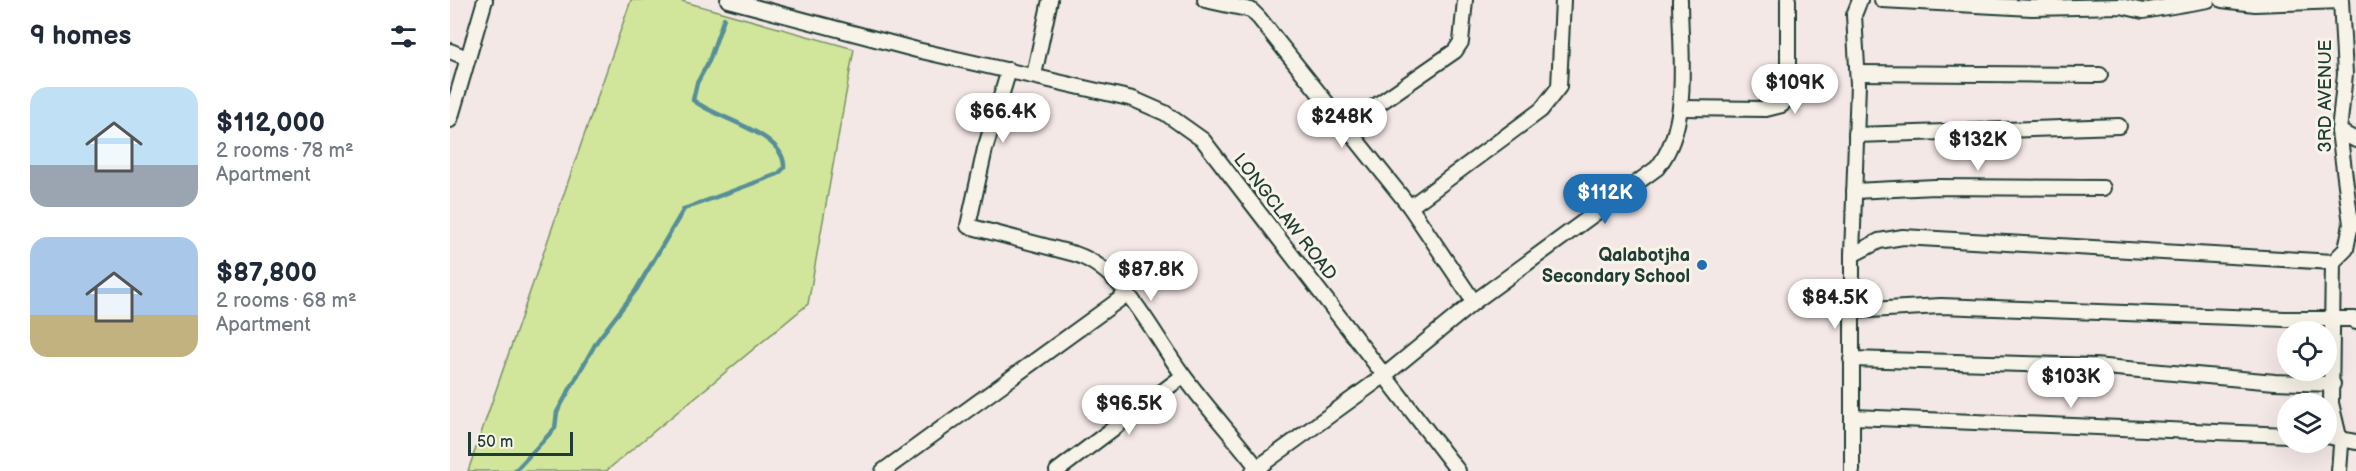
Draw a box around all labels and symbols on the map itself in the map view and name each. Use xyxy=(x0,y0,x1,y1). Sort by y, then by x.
street label: 3RD AVENUE xyxy=(2315,39,2336,152)
pin: $109K xyxy=(1753,64,1837,115)
pin: $66.4K xyxy=(954,93,1052,144)
pin: $248K xyxy=(1300,98,1384,149)
pin: $132K xyxy=(1936,121,2020,172)
street label: LONGCLAW ROAD xyxy=(1229,149,1341,285)
pin: $112K xyxy=(1563,174,1647,225)
place label: Qalabotjha Secondary School xyxy=(1542,245,1690,287)
pin: $87.8K xyxy=(1102,251,1200,302)
marker: Qalabotjha Secondary School xyxy=(1695,258,1709,272)
pin: $84.5K xyxy=(1786,279,1884,330)
pin: $103K xyxy=(2029,358,2113,409)
pin: $96.5K xyxy=(1080,385,1178,436)
scale bar xyxy=(468,429,573,456)

